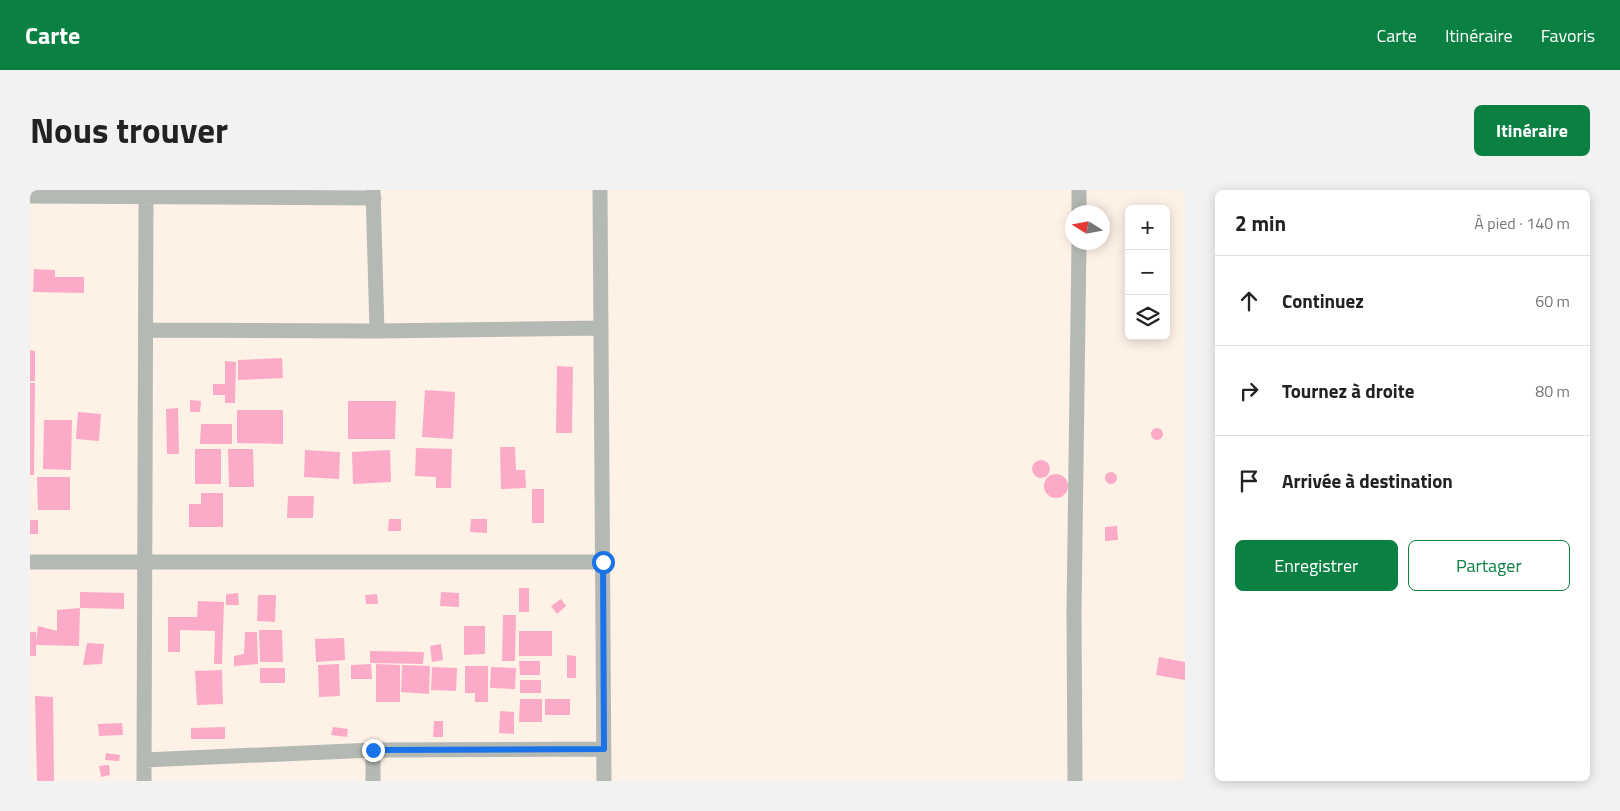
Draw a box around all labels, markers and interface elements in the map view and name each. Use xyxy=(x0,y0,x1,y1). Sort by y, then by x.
text: Carte xyxy=(25,17,80,53)
text: Carte xyxy=(1376,22,1417,49)
text: Itinéraire xyxy=(1445,22,1513,49)
text: Favoris xyxy=(1541,22,1595,49)
text: Nous trouver xyxy=(30,103,228,157)
button: Itinéraire xyxy=(1474,105,1590,156)
north arrow xyxy=(1065,205,1110,250)
map controls xyxy=(1125,205,1170,340)
button: + xyxy=(1125,205,1170,250)
text: 2 min xyxy=(1235,207,1286,239)
text: À pied · 140 m xyxy=(1474,211,1570,235)
button: − xyxy=(1125,250,1170,295)
text: Continuez xyxy=(1282,286,1364,315)
icon: ahead xyxy=(1235,287,1263,315)
text: 60 m xyxy=(1535,289,1570,313)
button: layers xyxy=(1125,295,1170,340)
text: Tournez à droite xyxy=(1282,376,1414,405)
icon: right xyxy=(1235,377,1263,405)
text: 80 m xyxy=(1535,379,1570,403)
text: Arrivée à destination xyxy=(1282,466,1453,495)
icon: arrive xyxy=(1235,467,1263,495)
button: Enregistrer xyxy=(1235,540,1398,591)
button: Partager xyxy=(1408,540,1570,591)
route start xyxy=(592,551,615,574)
route end xyxy=(362,739,385,762)

